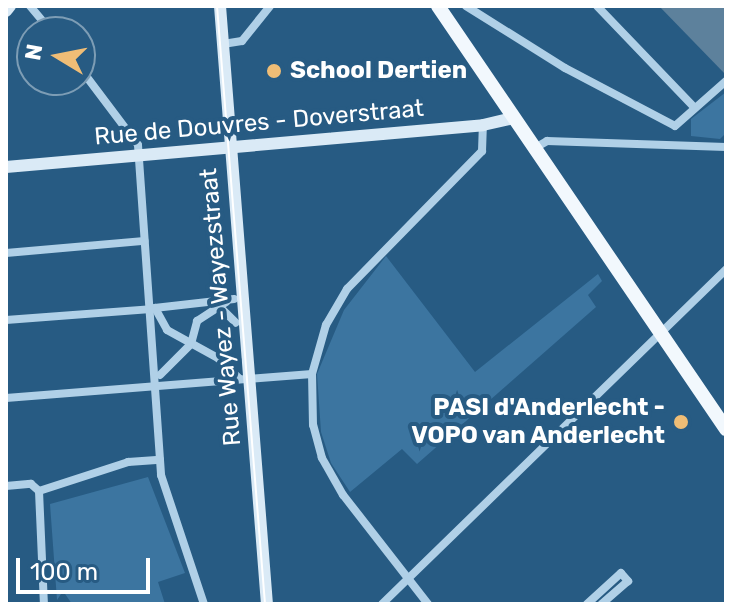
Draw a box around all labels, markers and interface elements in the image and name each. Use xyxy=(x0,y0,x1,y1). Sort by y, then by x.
north arrow xyxy=(16,16,96,96)
text: N xyxy=(19,42,49,62)
place label: School Dertien xyxy=(290,57,467,85)
marker: School Dertien xyxy=(265,62,283,80)
street label: Rue de Douvres - Doverstraat xyxy=(93,94,425,152)
street label: Rue Wayez - Wayezstraat xyxy=(194,167,248,447)
place label: PASI d'Anderlecht - VOPO van Anderlecht xyxy=(410,394,665,450)
marker: PASI d'Anderlecht - VOPO van Anderlecht xyxy=(672,413,690,431)
scale bar xyxy=(20,542,154,592)
text: 100 m xyxy=(30,558,98,586)

